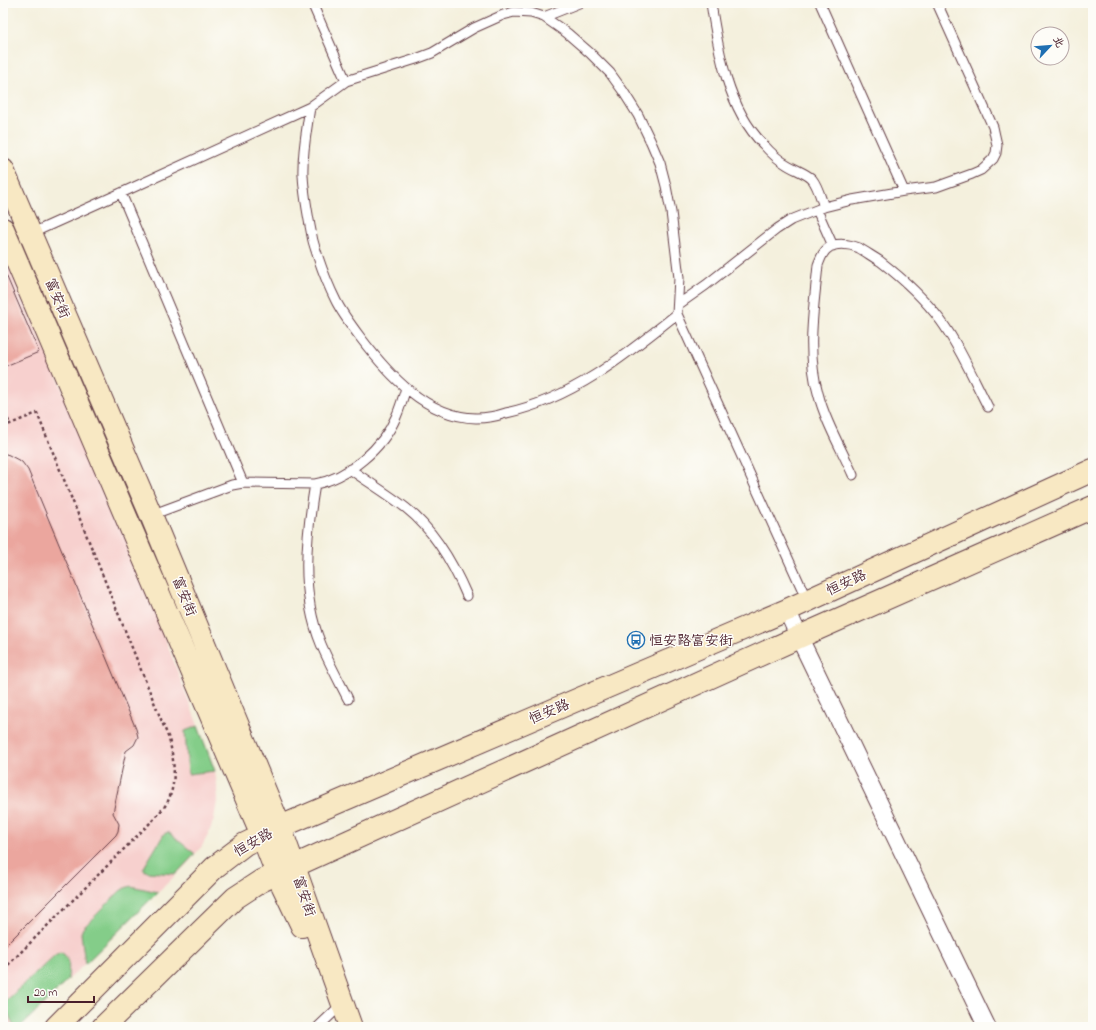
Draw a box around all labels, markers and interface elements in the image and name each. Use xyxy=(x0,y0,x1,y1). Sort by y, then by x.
north arrow xyxy=(1030,26,1070,66)
text: 北 xyxy=(1048,34,1068,51)
street label: 富安街 xyxy=(39,275,74,322)
street label: 恒安路 xyxy=(823,565,870,602)
street label: 富安街 xyxy=(166,573,201,620)
bus stop icon: 恒安路富安街 xyxy=(626,630,646,650)
place label: 恒安路富安街 xyxy=(649,631,733,652)
street label: 恒安路 xyxy=(526,695,573,730)
street label: 恒安路 xyxy=(230,824,277,863)
street label: 富安街 xyxy=(287,873,320,920)
scale bar xyxy=(28,978,94,1004)
text: 20 m xyxy=(34,984,57,1002)

